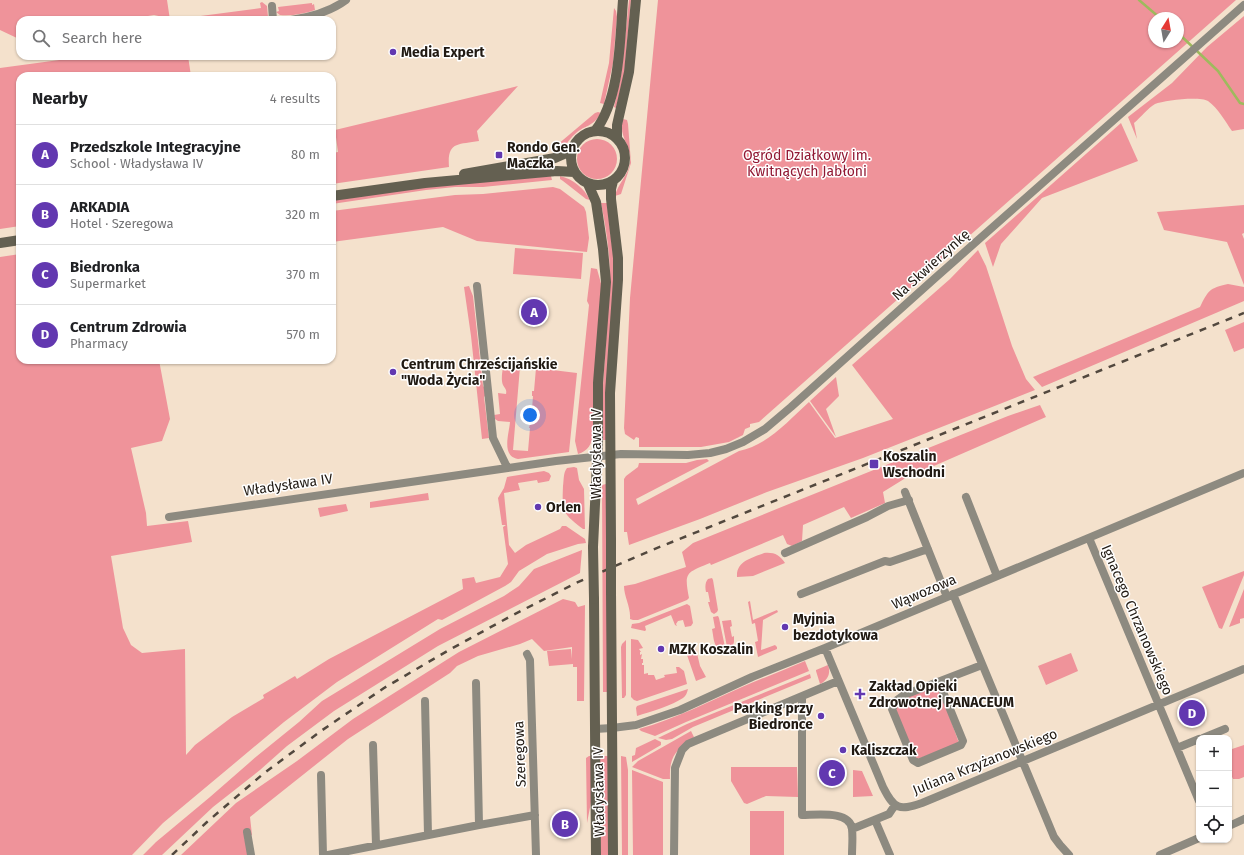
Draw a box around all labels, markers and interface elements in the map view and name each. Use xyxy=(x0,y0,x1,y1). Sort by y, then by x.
north arrow xyxy=(1148,12,1184,48)
search box xyxy=(16,16,336,60)
icon: search xyxy=(30,27,52,49)
text: Search here xyxy=(62,29,142,47)
place label: Media Expert xyxy=(401,44,485,61)
marker: Media Expert xyxy=(388,47,398,57)
text: Nearby xyxy=(32,88,87,109)
text: 4 results xyxy=(270,91,320,106)
text: Przedszkole Integracyjne xyxy=(70,138,241,156)
place label: Rondo Gen. Maczka xyxy=(507,139,580,172)
text: A xyxy=(41,147,49,162)
text: 80 m xyxy=(291,147,320,162)
park label: Ogród Działkowy im. Kwitnących Jabłoni xyxy=(743,147,871,180)
marker: Rondo Gen. Maczka xyxy=(494,150,504,160)
text: School · Władysława IV xyxy=(70,156,203,171)
text: ARKADIA xyxy=(70,198,129,216)
text: B xyxy=(41,207,49,222)
text: 320 m xyxy=(285,207,320,222)
text: Hotel · Szeregowa xyxy=(70,216,174,231)
street label: Na Skwierzynkę xyxy=(889,226,973,304)
text: Biedronka xyxy=(70,258,140,276)
text: C xyxy=(41,267,49,282)
text: 370 m xyxy=(286,267,320,282)
text: Supermarket xyxy=(70,276,146,291)
pin: A xyxy=(521,297,547,327)
text: Centrum Zdrowia xyxy=(70,318,187,336)
text: D xyxy=(41,327,49,342)
text: 570 m xyxy=(286,327,320,342)
text: Pharmacy xyxy=(70,336,128,351)
place label: Centrum Chrześcijańskie "Woda Życia" xyxy=(401,356,558,389)
marker: Centrum Chrześcijańskie "Woda Życia" xyxy=(388,367,398,377)
your location xyxy=(520,405,540,425)
street label: Władysława IV xyxy=(588,409,605,499)
place label: Koszalin Wschodni xyxy=(883,448,945,481)
marker: Koszalin Wschodni xyxy=(868,458,880,470)
street label: Władysława IV xyxy=(242,470,334,500)
place label: Orlen xyxy=(546,499,581,516)
marker: Orlen xyxy=(533,502,543,512)
street label: Ignacego Chrzanowskiego xyxy=(1098,542,1176,698)
street label: Wąwozowa xyxy=(889,571,959,613)
place label: Myjnia bezdotykowa xyxy=(793,611,878,644)
marker: Myjnia bezdotykowa xyxy=(780,622,790,632)
place label: MZK Koszalin xyxy=(669,641,753,658)
marker: MZK Koszalin xyxy=(656,644,666,654)
place label: Zakład Opieki Zdrowotnej PANACEUM xyxy=(869,678,1014,711)
marker: Zakład Opieki Zdrowotnej PANACEUM xyxy=(854,688,866,700)
pin: D xyxy=(1179,698,1205,728)
place label: Parking przy Biedronce xyxy=(734,700,814,733)
marker: Parking przy Biedronce xyxy=(816,711,826,721)
street label: Szeregowa xyxy=(510,720,530,788)
street label: Juliana Krzyżanowskiego xyxy=(910,725,1060,799)
map controls xyxy=(1196,735,1232,843)
button: + xyxy=(1196,735,1232,771)
place label: Kaliszczak xyxy=(851,742,917,759)
marker: Kaliszczak xyxy=(838,745,848,755)
street label: Władysława IV xyxy=(590,747,608,837)
pin: C xyxy=(819,758,845,788)
button: − xyxy=(1196,771,1232,807)
button: locate xyxy=(1196,807,1232,843)
pin: B xyxy=(552,809,578,839)

